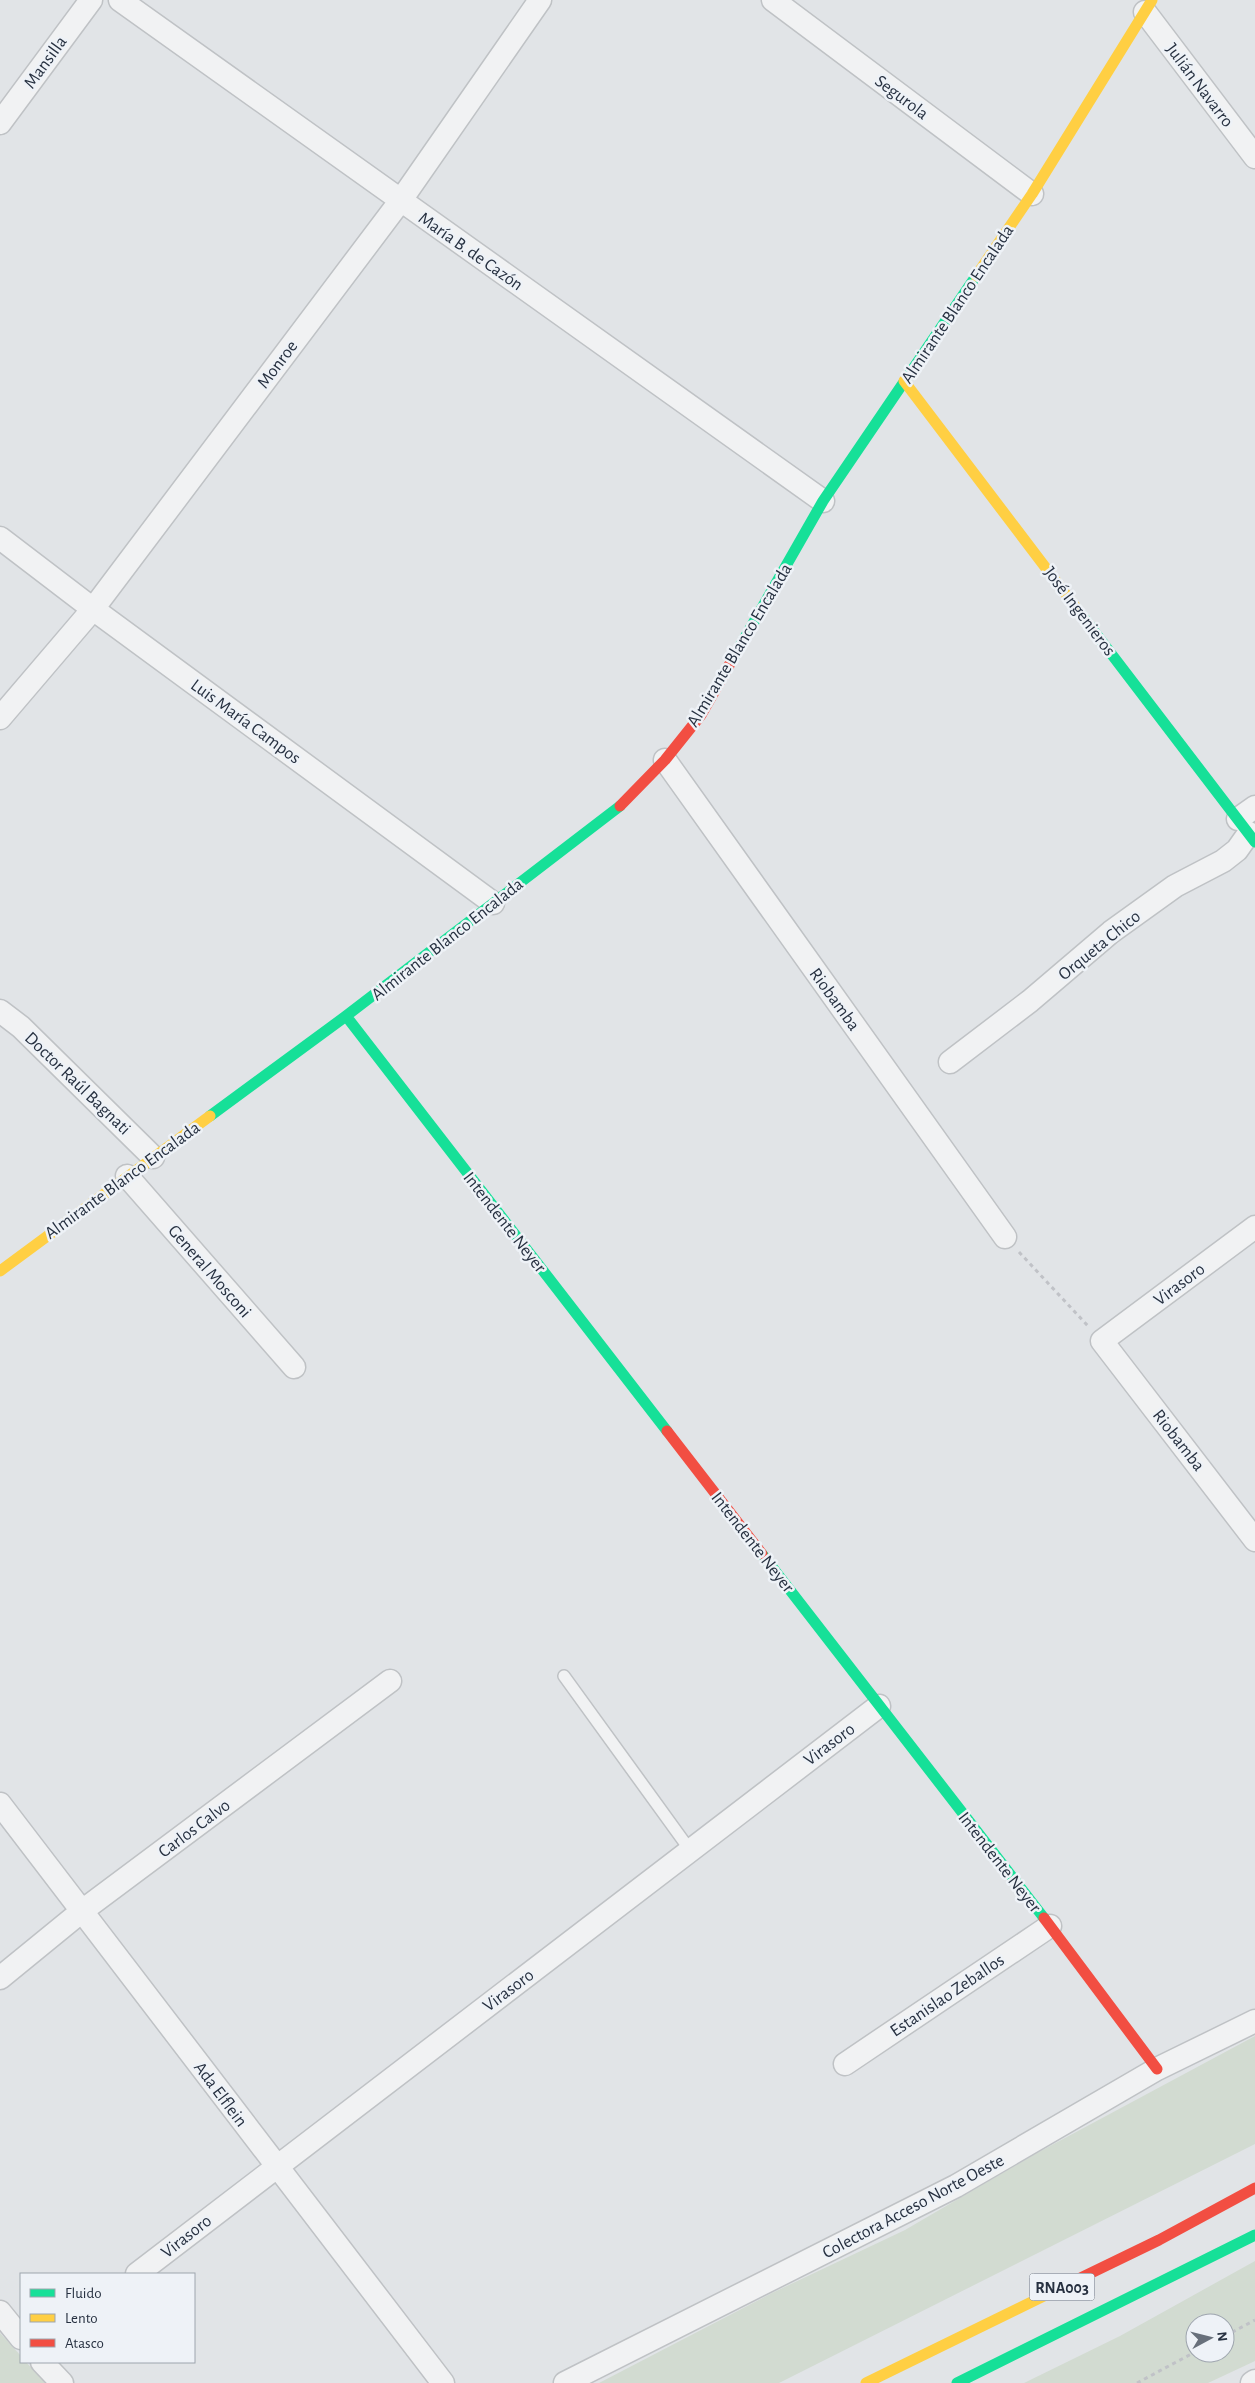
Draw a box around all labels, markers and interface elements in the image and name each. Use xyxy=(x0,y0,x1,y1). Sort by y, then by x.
street label: Mansilla xyxy=(21,33,71,92)
street label: Julián Navarro xyxy=(1162,40,1236,131)
street label: Segurola xyxy=(871,72,931,123)
street label: María B. de Cazón xyxy=(415,209,526,294)
street label: Almirante Blanco Encalada xyxy=(898,222,1018,387)
street label: Monroe xyxy=(254,337,301,392)
street label: Almirante Blanco Encalada xyxy=(684,561,796,730)
street label: José Ingenieros xyxy=(1040,564,1118,659)
street label: Luis María Campos xyxy=(187,676,304,768)
street label: Almirante Blanco Encalada xyxy=(368,875,527,1004)
street label: Orqueta Chico xyxy=(1055,907,1144,984)
street label: Riobamba xyxy=(806,965,863,1034)
street label: Doctor Raúl Bagnati xyxy=(21,1029,134,1139)
street label: Almirante Blanco Encalada xyxy=(42,1119,203,1243)
street label: Intendente Neyer xyxy=(459,1169,549,1277)
street label: General Mosconi xyxy=(164,1222,254,1321)
street label: Virasoro xyxy=(1151,1260,1208,1310)
street label: Riobamba xyxy=(1149,1406,1208,1475)
street label: Intendente Neyer xyxy=(707,1489,797,1597)
street label: Virasoro xyxy=(801,1720,858,1770)
street label: Carlos Calvo xyxy=(155,1796,234,1861)
street label: Intendente Neyer xyxy=(954,1809,1044,1917)
street label: Estanislao Zeballos xyxy=(887,1951,1008,2041)
street label: Virasoro xyxy=(480,1966,537,2016)
street label: Ada Elflein xyxy=(190,2059,250,2130)
street label: Colectora Acceso Norte Oeste xyxy=(820,2151,1007,2262)
street label: Virasoro xyxy=(158,2212,215,2262)
legend xyxy=(20,2273,195,2363)
road number: RNA003 xyxy=(1030,2274,1094,2300)
text: Fluido xyxy=(65,2286,102,2301)
text: Lento xyxy=(65,2311,98,2326)
north arrow xyxy=(1185,2313,1235,2363)
text: N xyxy=(1214,2331,1229,2342)
text: Atasco xyxy=(65,2336,104,2351)

